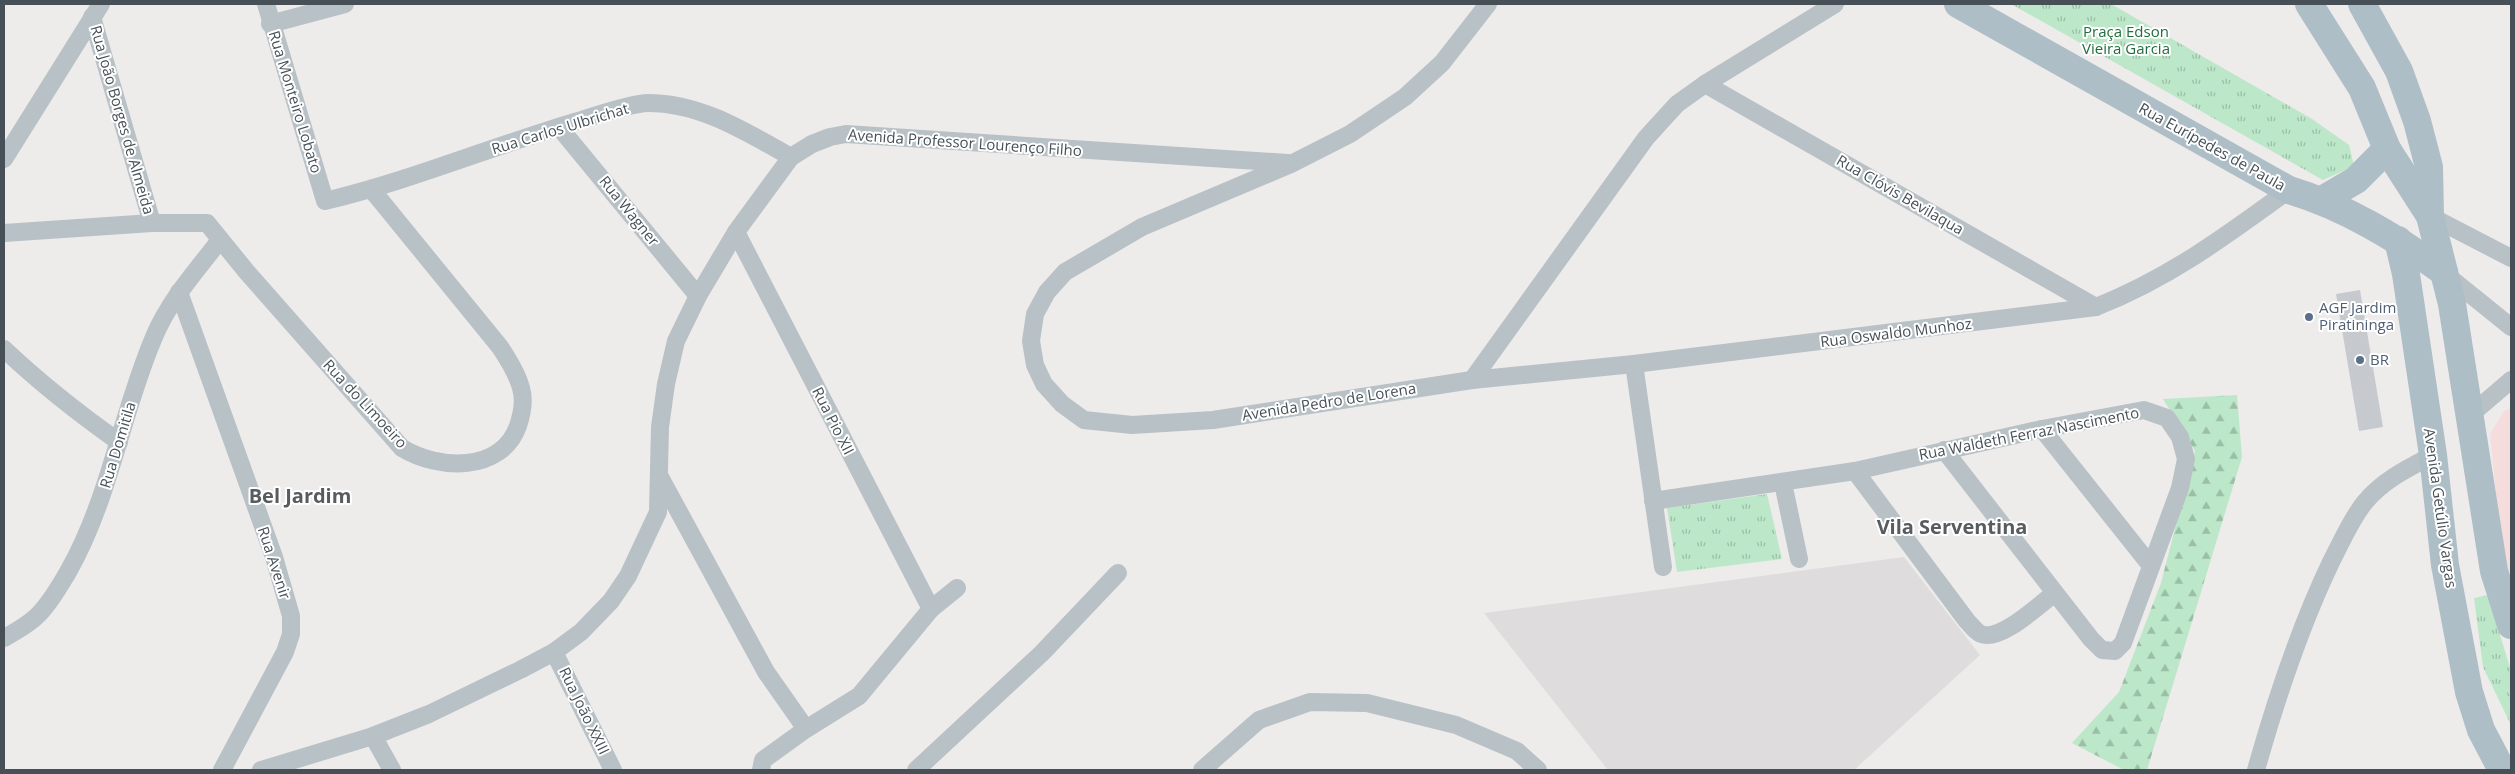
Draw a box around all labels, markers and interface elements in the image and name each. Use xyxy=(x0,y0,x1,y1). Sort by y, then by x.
park label: Praça Edson Vieira Garcia xyxy=(2082,21,2170,58)
street label: Rua João Borges de Almeida xyxy=(86,23,160,217)
street label: Rua Monteiro Lobato xyxy=(265,28,327,175)
street label: Rua Eurípedes de Paula xyxy=(2136,97,2289,195)
street label: Rua Carlos Ulbrichat xyxy=(489,98,631,158)
street label: Avenida Professor Lourenço Filho xyxy=(848,124,1083,160)
street label: Rua Clóvis Bevilaqua xyxy=(1833,150,1968,239)
street label: Rua Wagner xyxy=(595,171,664,250)
place label: AGF Jardim Piratininga xyxy=(2319,297,2396,334)
marker: AGF Jardim Piratininga xyxy=(2303,311,2315,323)
street label: Rua Oswaldo Munhoz xyxy=(1819,313,1973,351)
place label: BR xyxy=(2370,349,2390,369)
marker: BR xyxy=(2354,354,2366,366)
street label: Rua do Limoeiro xyxy=(319,355,412,452)
street label: Avenida Pedro de Lorena xyxy=(1240,377,1417,425)
street label: Rua Pio XII xyxy=(808,383,859,458)
street label: Rua Domitila xyxy=(94,399,140,490)
street label: Rua Waldeth Ferraz Nascimento xyxy=(1917,402,2141,464)
street label: Avenida Getúlio Vargas xyxy=(2420,427,2462,589)
district label: Bel Jardim xyxy=(249,482,351,509)
district label: Vila Serventina xyxy=(1877,513,2027,540)
street label: Rua Avenir xyxy=(254,524,296,602)
street label: Rua João XXIII xyxy=(555,664,615,758)

